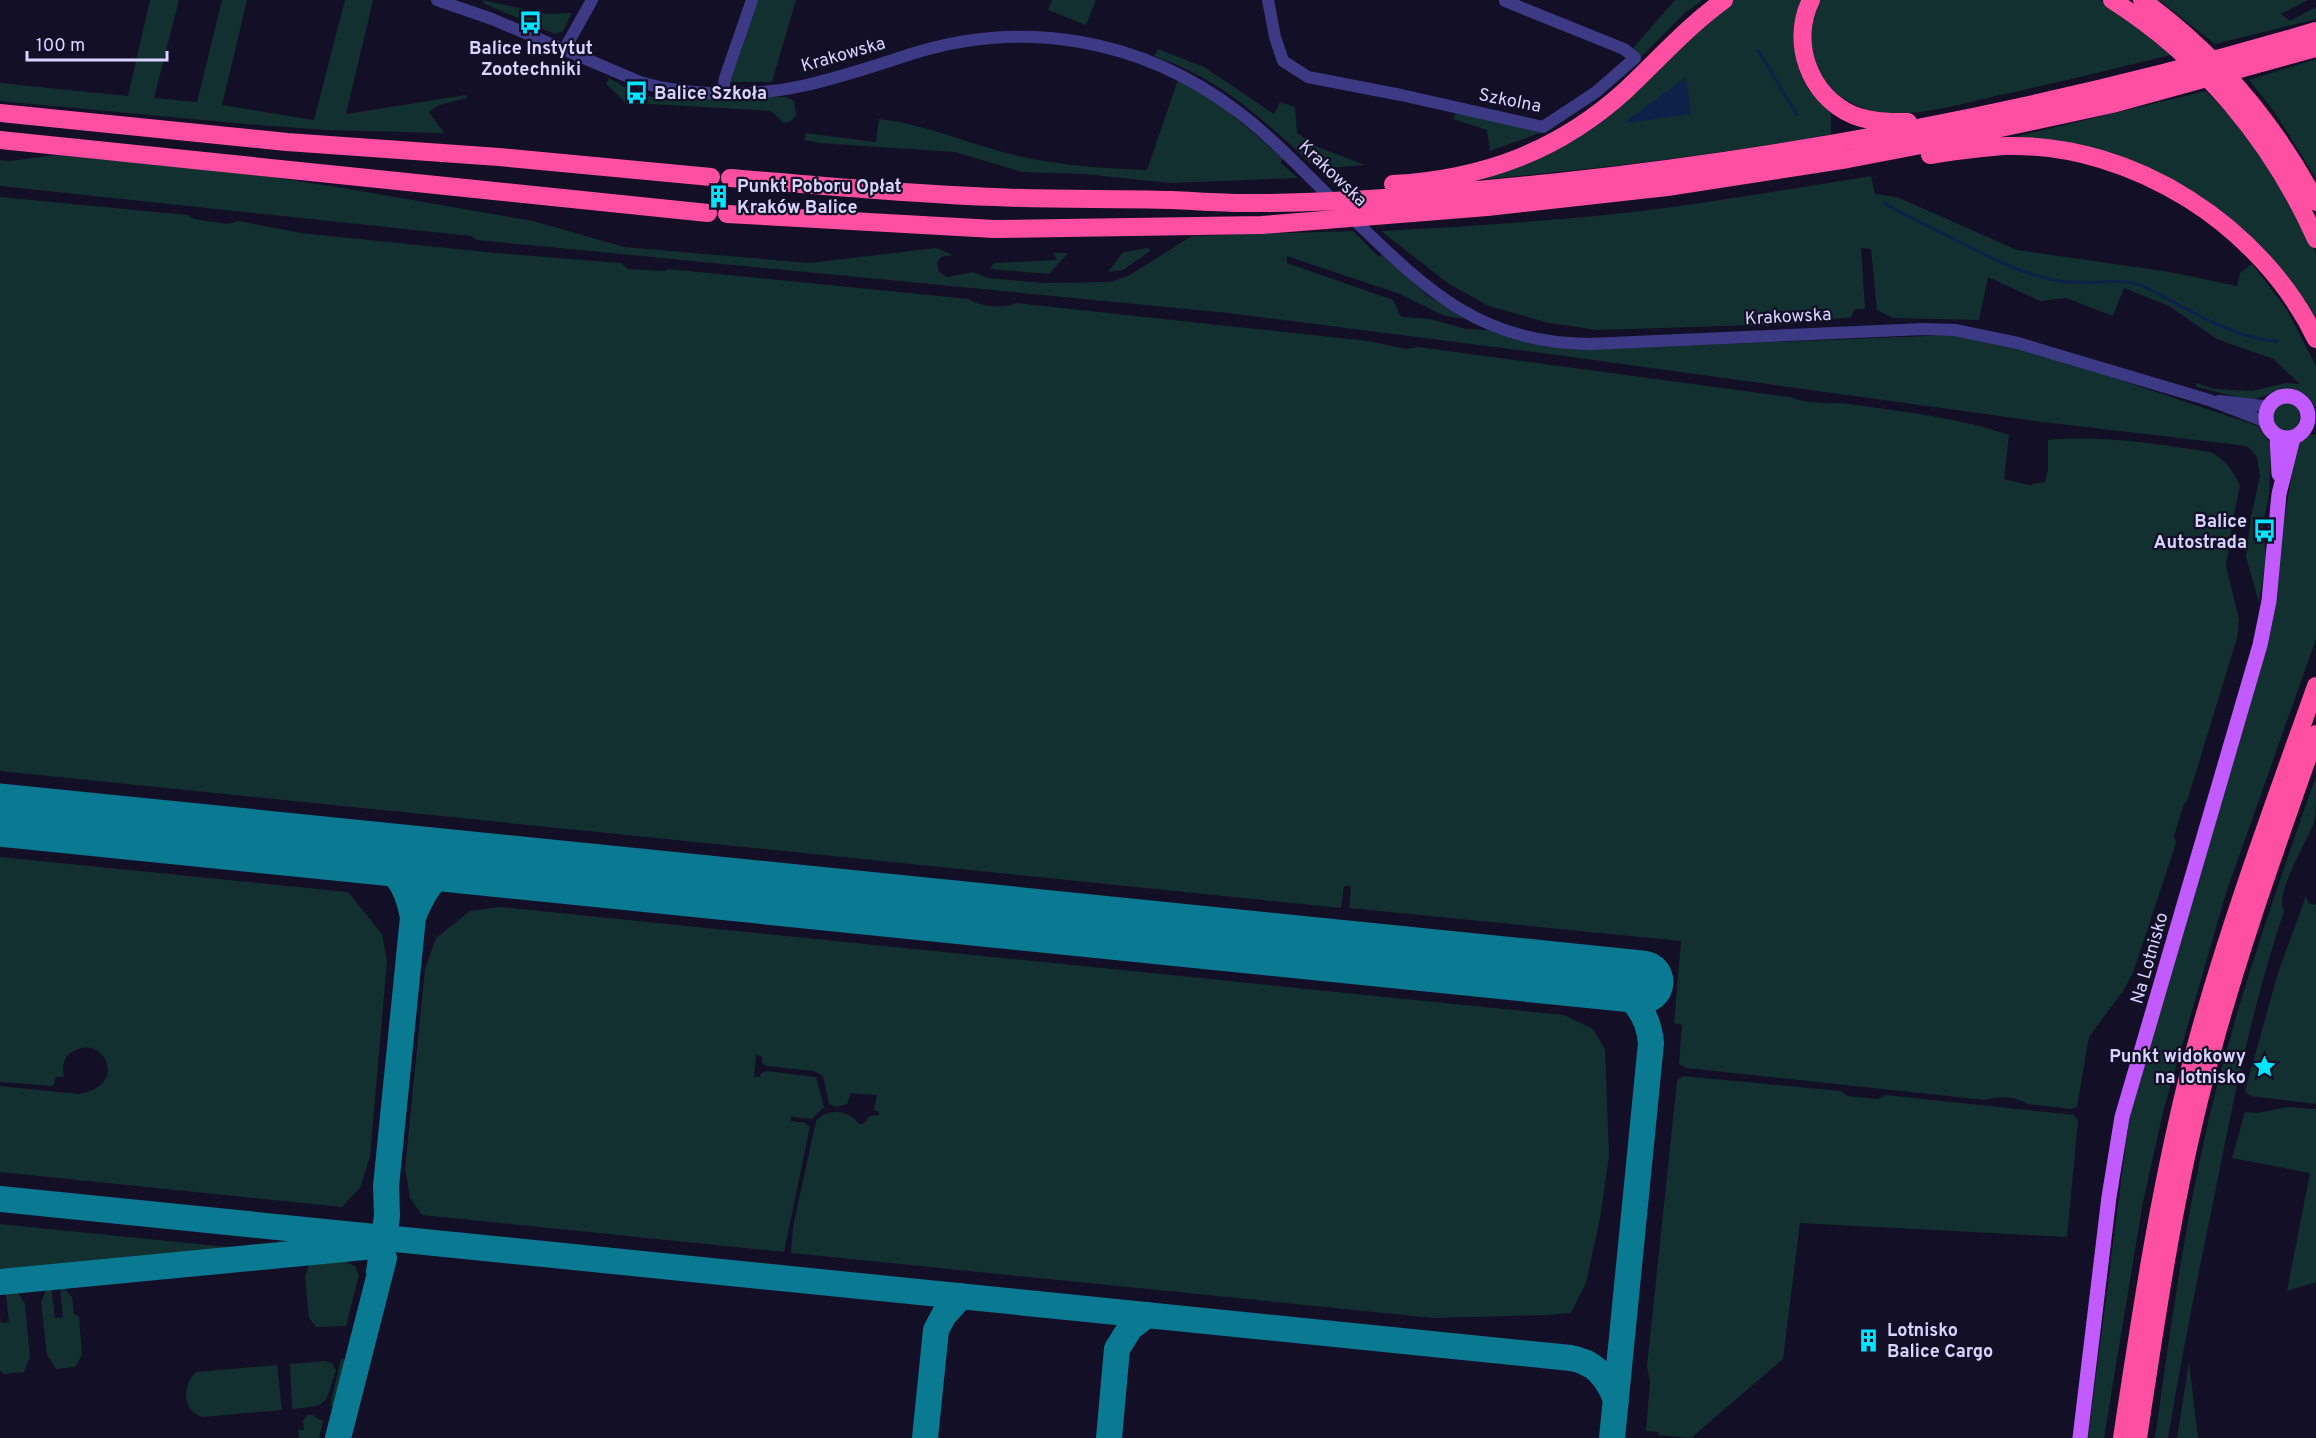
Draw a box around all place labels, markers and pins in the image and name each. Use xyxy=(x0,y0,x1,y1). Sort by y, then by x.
bus stop icon: Balice Instytut Zootechniki xyxy=(518,9,544,35)
place label: Balice Instytut Zootechniki xyxy=(469,38,593,82)
bus stop icon: Balice Szkoła xyxy=(623,80,649,106)
place label: Balice Szkoła xyxy=(654,83,767,106)
place label: Punkt Poboru Opłat Kraków Balice xyxy=(737,176,901,220)
building icon: Punkt Poboru Opłat Kraków Balice xyxy=(706,183,732,209)
place label: Balice Autostrada xyxy=(2154,511,2247,555)
bus stop icon: Balice Autostrada xyxy=(2252,518,2278,544)
place label: Punkt widokowy na lotnisko xyxy=(2109,1046,2246,1090)
place icon: Punkt widokowy na lotnisko xyxy=(2251,1053,2277,1079)
place label: Lotnisko Balice Cargo xyxy=(1887,1320,1993,1364)
building icon: Lotnisko Balice Cargo xyxy=(1856,1327,1882,1353)

